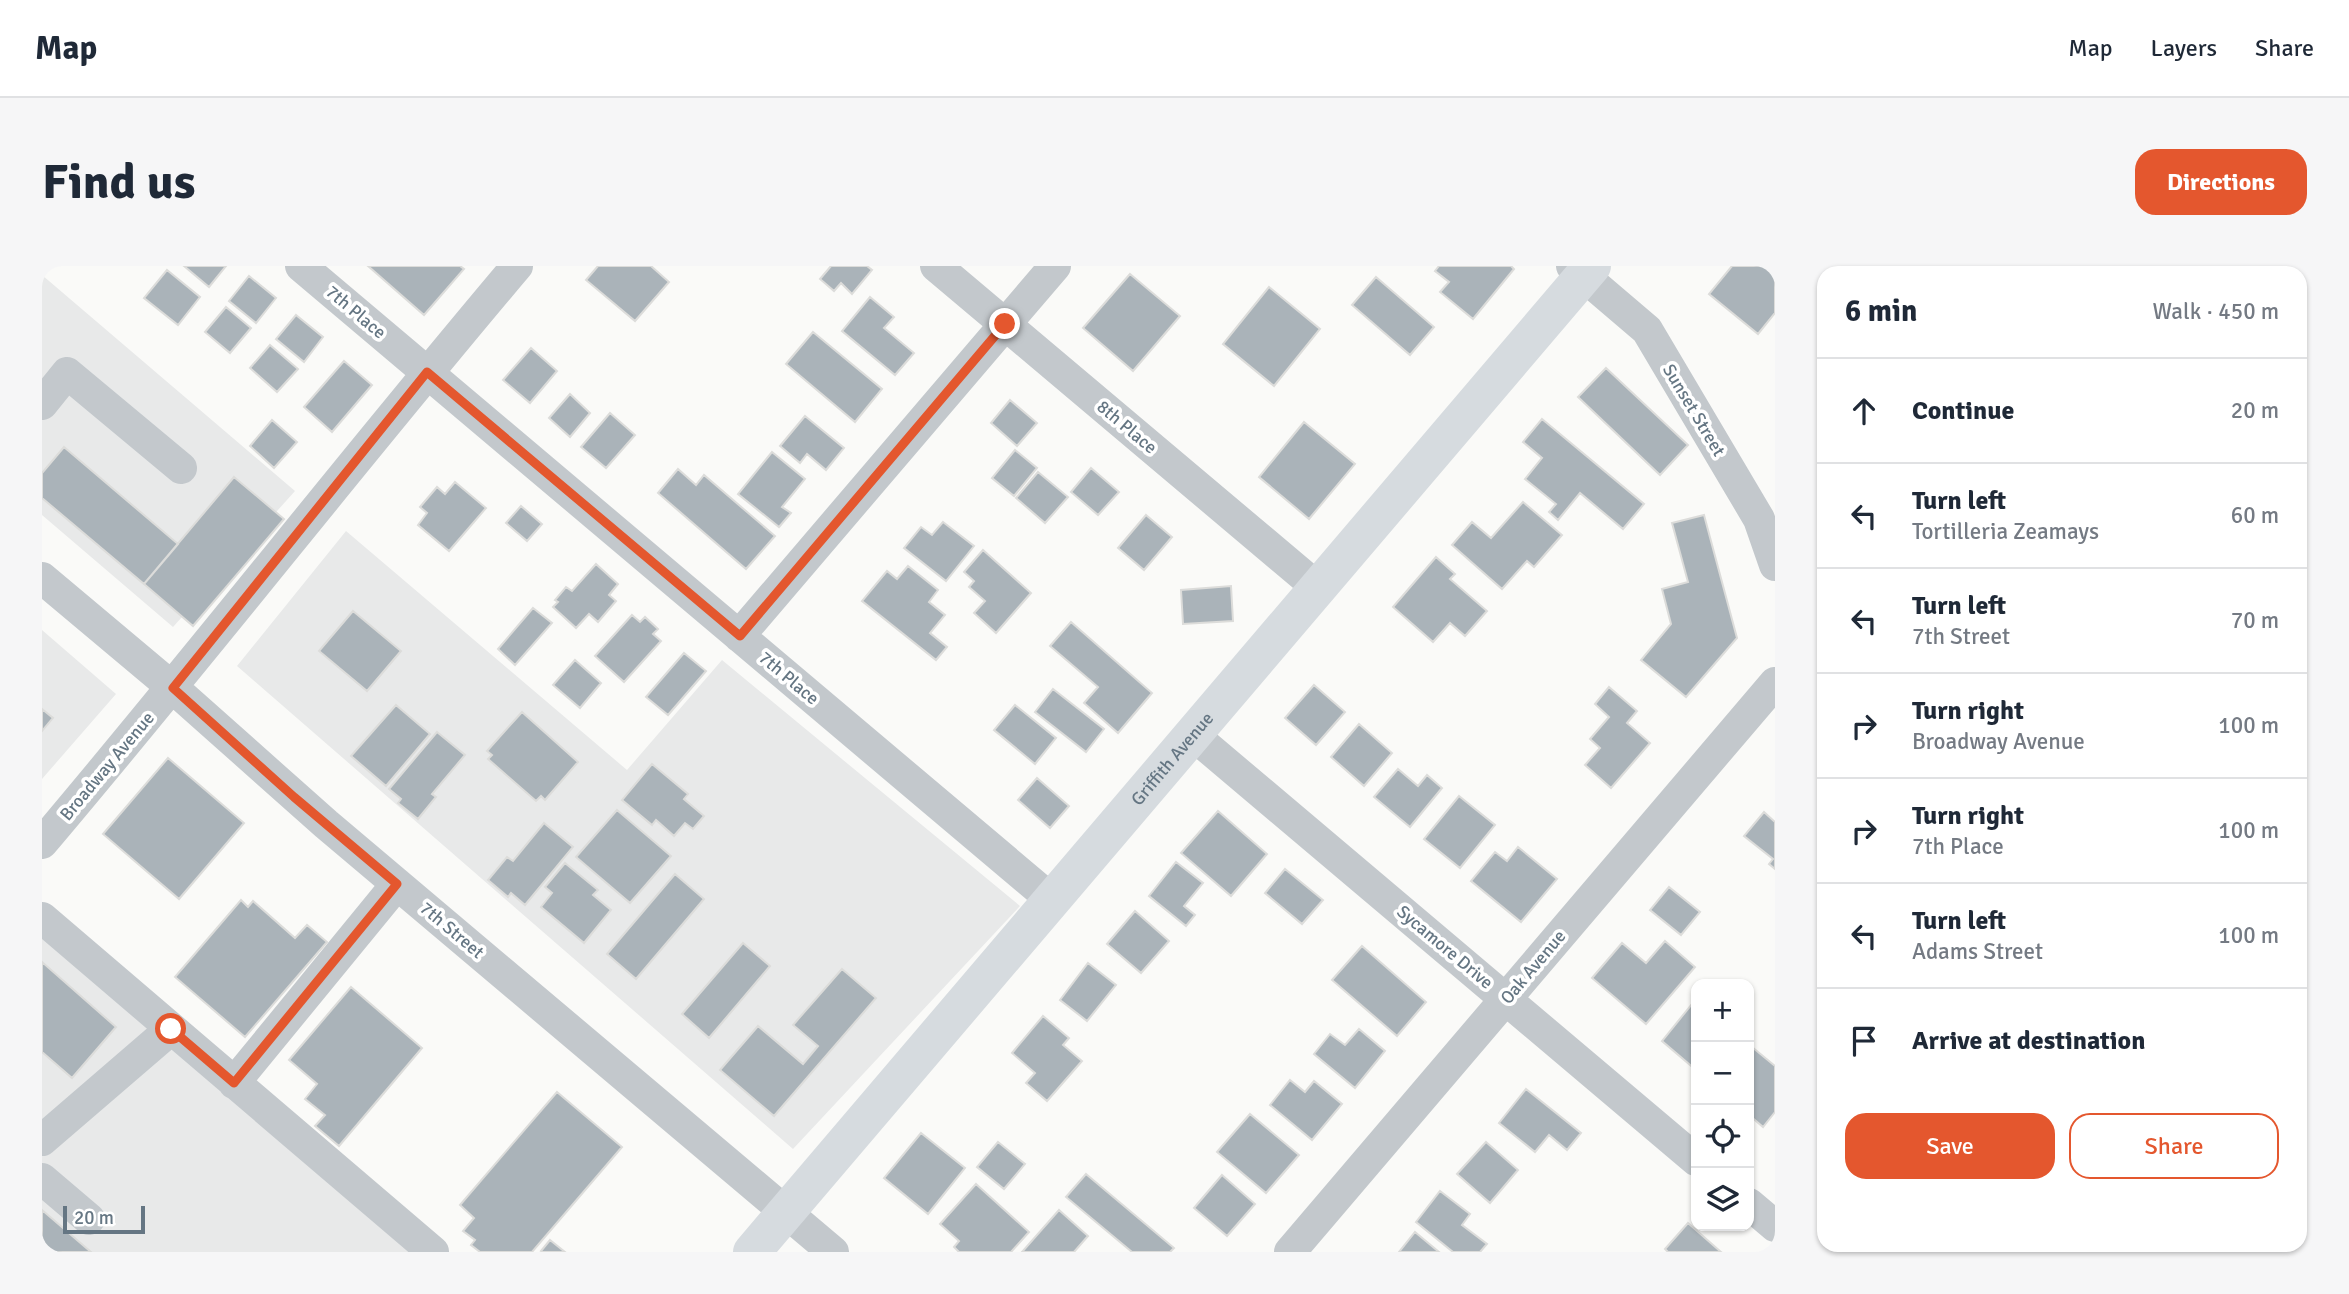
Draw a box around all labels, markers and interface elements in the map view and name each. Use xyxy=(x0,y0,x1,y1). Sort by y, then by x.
text: Map xyxy=(35,28,97,69)
text: Map xyxy=(2068,33,2113,63)
text: Layers xyxy=(2151,33,2217,63)
text: Share xyxy=(2255,33,2314,63)
button: Directions xyxy=(2135,149,2307,215)
text: Find us xyxy=(42,152,195,212)
street label: 7th Place xyxy=(321,281,391,343)
text: 6 min xyxy=(1845,293,1917,330)
text: Walk · 450 m xyxy=(2153,297,2279,326)
route end xyxy=(989,308,1020,339)
street label: Sunset Street xyxy=(1658,360,1730,460)
icon: ahead xyxy=(1845,392,1883,430)
text: Continue xyxy=(1912,395,2014,427)
street label: 8th Place xyxy=(1092,396,1162,458)
text: 20 m xyxy=(2231,396,2279,425)
text: Turn left xyxy=(1912,485,2006,517)
icon: left xyxy=(1845,497,1883,535)
text: 60 m xyxy=(2231,501,2279,530)
text: Tortilleria Zeamays xyxy=(1912,517,2099,546)
text: Turn left xyxy=(1912,590,2006,622)
icon: left xyxy=(1845,602,1883,640)
text: 70 m xyxy=(2231,606,2279,635)
text: 7th Street xyxy=(1912,622,2010,651)
street label: 7th Place xyxy=(754,647,824,709)
text: Turn right xyxy=(1912,695,2024,727)
street label: Broadway Avenue xyxy=(55,707,159,825)
icon: right xyxy=(1845,707,1883,745)
street label: Griffith Avenue xyxy=(1126,708,1218,810)
text: 100 m xyxy=(2218,711,2279,740)
text: Broadway Avenue xyxy=(1912,727,2085,756)
text: Turn right xyxy=(1912,800,2024,832)
icon: right xyxy=(1845,812,1883,850)
text: 100 m xyxy=(2218,816,2279,845)
text: 7th Place xyxy=(1912,832,2004,861)
street label: 7th Street xyxy=(416,897,488,963)
street label: Sycamore Drive xyxy=(1392,900,1498,994)
text: Turn left xyxy=(1912,905,2006,937)
icon: left xyxy=(1845,917,1883,955)
text: 100 m xyxy=(2218,921,2279,950)
street label: Oak Avenue xyxy=(1496,925,1570,1009)
text: Adams Street xyxy=(1912,937,2043,966)
map controls xyxy=(1691,979,1754,1231)
button: + xyxy=(1691,979,1754,1042)
route start xyxy=(155,1013,186,1044)
icon: arrive xyxy=(1845,1022,1883,1060)
text: Arrive at destination xyxy=(1912,1025,2145,1057)
button: − xyxy=(1691,1042,1754,1105)
button: locate xyxy=(1691,1105,1754,1168)
button: Save xyxy=(1845,1113,2055,1179)
button: Share xyxy=(2069,1113,2279,1179)
button: layers xyxy=(1691,1168,1754,1231)
scale bar xyxy=(63,1203,145,1235)
text: 20 m xyxy=(74,1206,114,1230)

